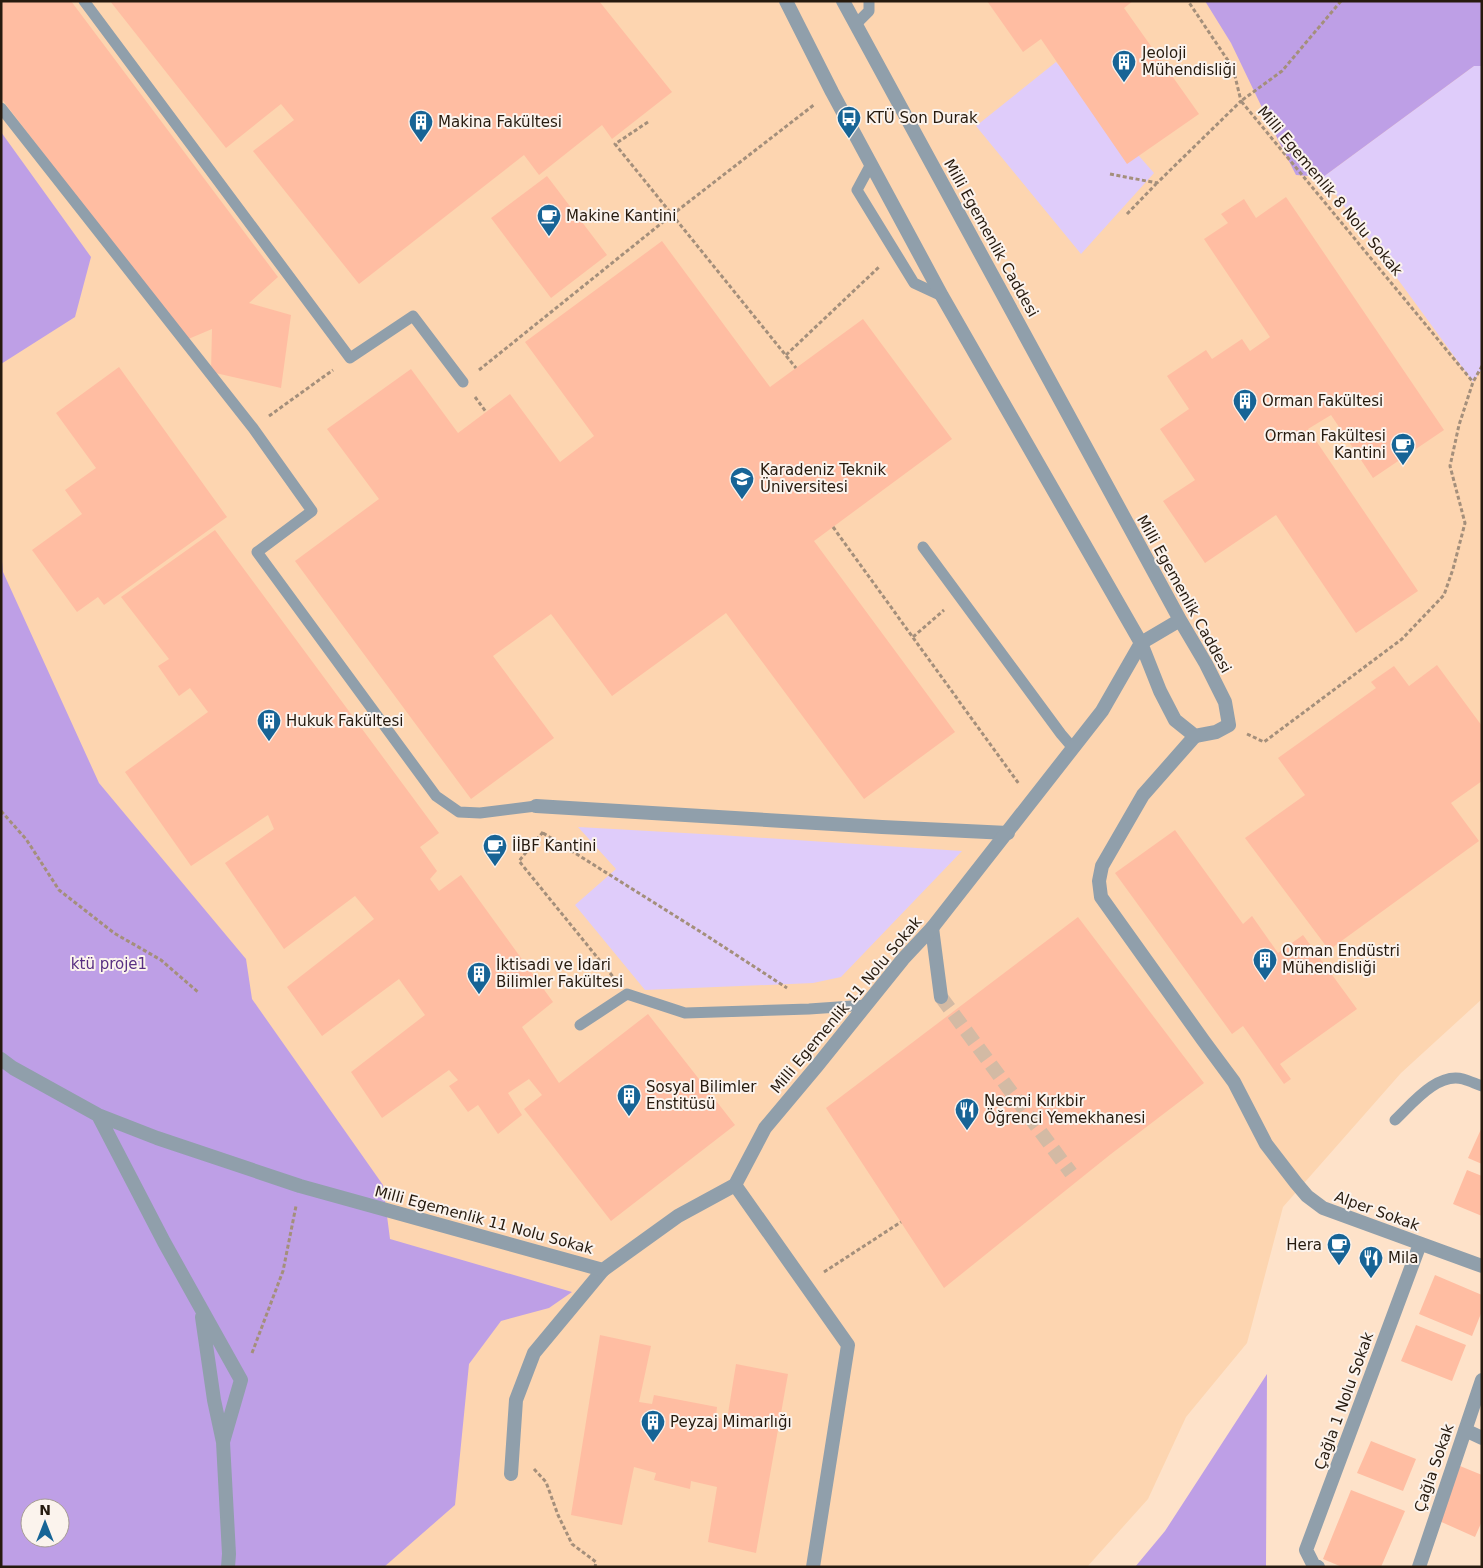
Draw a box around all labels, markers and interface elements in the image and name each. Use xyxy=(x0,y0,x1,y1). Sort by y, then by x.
place label: Jeoloji Mühendisliği xyxy=(1141,44,1236,79)
building icon: Jeoloji Mühendisliği xyxy=(1111,49,1137,83)
street label: Milli Egemenlik 8 Nolu Sokak xyxy=(1254,103,1406,280)
bus stop icon: KTÜ Son Durak xyxy=(836,105,862,139)
place label: KTÜ Son Durak xyxy=(866,108,978,127)
building icon: Makina Fakültesi xyxy=(408,109,434,143)
place label: Makina Fakültesi xyxy=(438,113,562,131)
street label: Milli Egemenlik Caddesi xyxy=(940,156,1042,320)
cafe icon: Makine Kantini xyxy=(536,203,562,237)
place label: Makine Kantini xyxy=(566,207,677,225)
building icon: Orman Fakültesi xyxy=(1232,388,1258,422)
place label: Orman Fakültesi xyxy=(1262,392,1383,410)
place label: Orman Fakültesi Kantini xyxy=(1265,427,1386,462)
cafe icon: Orman Fakültesi Kantini xyxy=(1390,432,1416,466)
place label: Karadeniz Teknik Üniversitesi xyxy=(760,461,886,496)
school or university icon: Karadeniz Teknik Üniversitesi xyxy=(729,466,755,500)
street label: Milli Egemenlik Caddesi xyxy=(1133,512,1235,676)
building icon: Hukuk Fakültesi xyxy=(256,708,282,742)
place label: Hukuk Fakültesi xyxy=(286,712,403,730)
cafe icon: İİBF Kantini xyxy=(482,833,508,867)
place label: İİBF Kantini xyxy=(512,836,597,855)
street label: Milli Egemenlik 11 Nolu Sokak xyxy=(767,913,926,1097)
place label: Orman Endüstri Mühendisliği xyxy=(1282,942,1400,977)
building icon: Orman Endüstri Mühendisliği xyxy=(1252,947,1278,981)
park label: ktü proje1 xyxy=(71,955,147,973)
place label: İktisadi ve İdari Bilimler Fakültesi xyxy=(496,955,623,991)
building icon: İktisadi ve İdari Bilimler Fakültesi xyxy=(466,961,492,995)
place label: Sosyal Bilimler Enstitüsü xyxy=(646,1078,757,1113)
building icon: Sosyal Bilimler Enstitüsü xyxy=(616,1083,642,1117)
place label: Necmi Kırkbir Öğrenci Yemekhanesi xyxy=(984,1092,1145,1127)
restaurant icon: Necmi Kırkbir Öğrenci Yemekhanesi xyxy=(954,1097,980,1131)
street label: Milli Egemenlik 11 Nolu Sokak xyxy=(373,1182,596,1258)
street label: Alper Sokak xyxy=(1332,1187,1422,1235)
cafe icon: Hera xyxy=(1326,1232,1352,1266)
place label: Hera xyxy=(1286,1236,1322,1254)
restaurant icon: Mila xyxy=(1358,1245,1384,1279)
place label: Mila xyxy=(1388,1249,1418,1267)
street label: Çağla 1 Nolu Sokak xyxy=(1311,1329,1377,1472)
building icon: Peyzaj Mimarlığı xyxy=(640,1409,666,1443)
place label: Peyzaj Mimarlığı xyxy=(670,1413,792,1431)
street label: Çağla Sokak xyxy=(1410,1421,1458,1515)
north arrow xyxy=(20,1498,70,1548)
text: N xyxy=(39,1502,51,1518)

